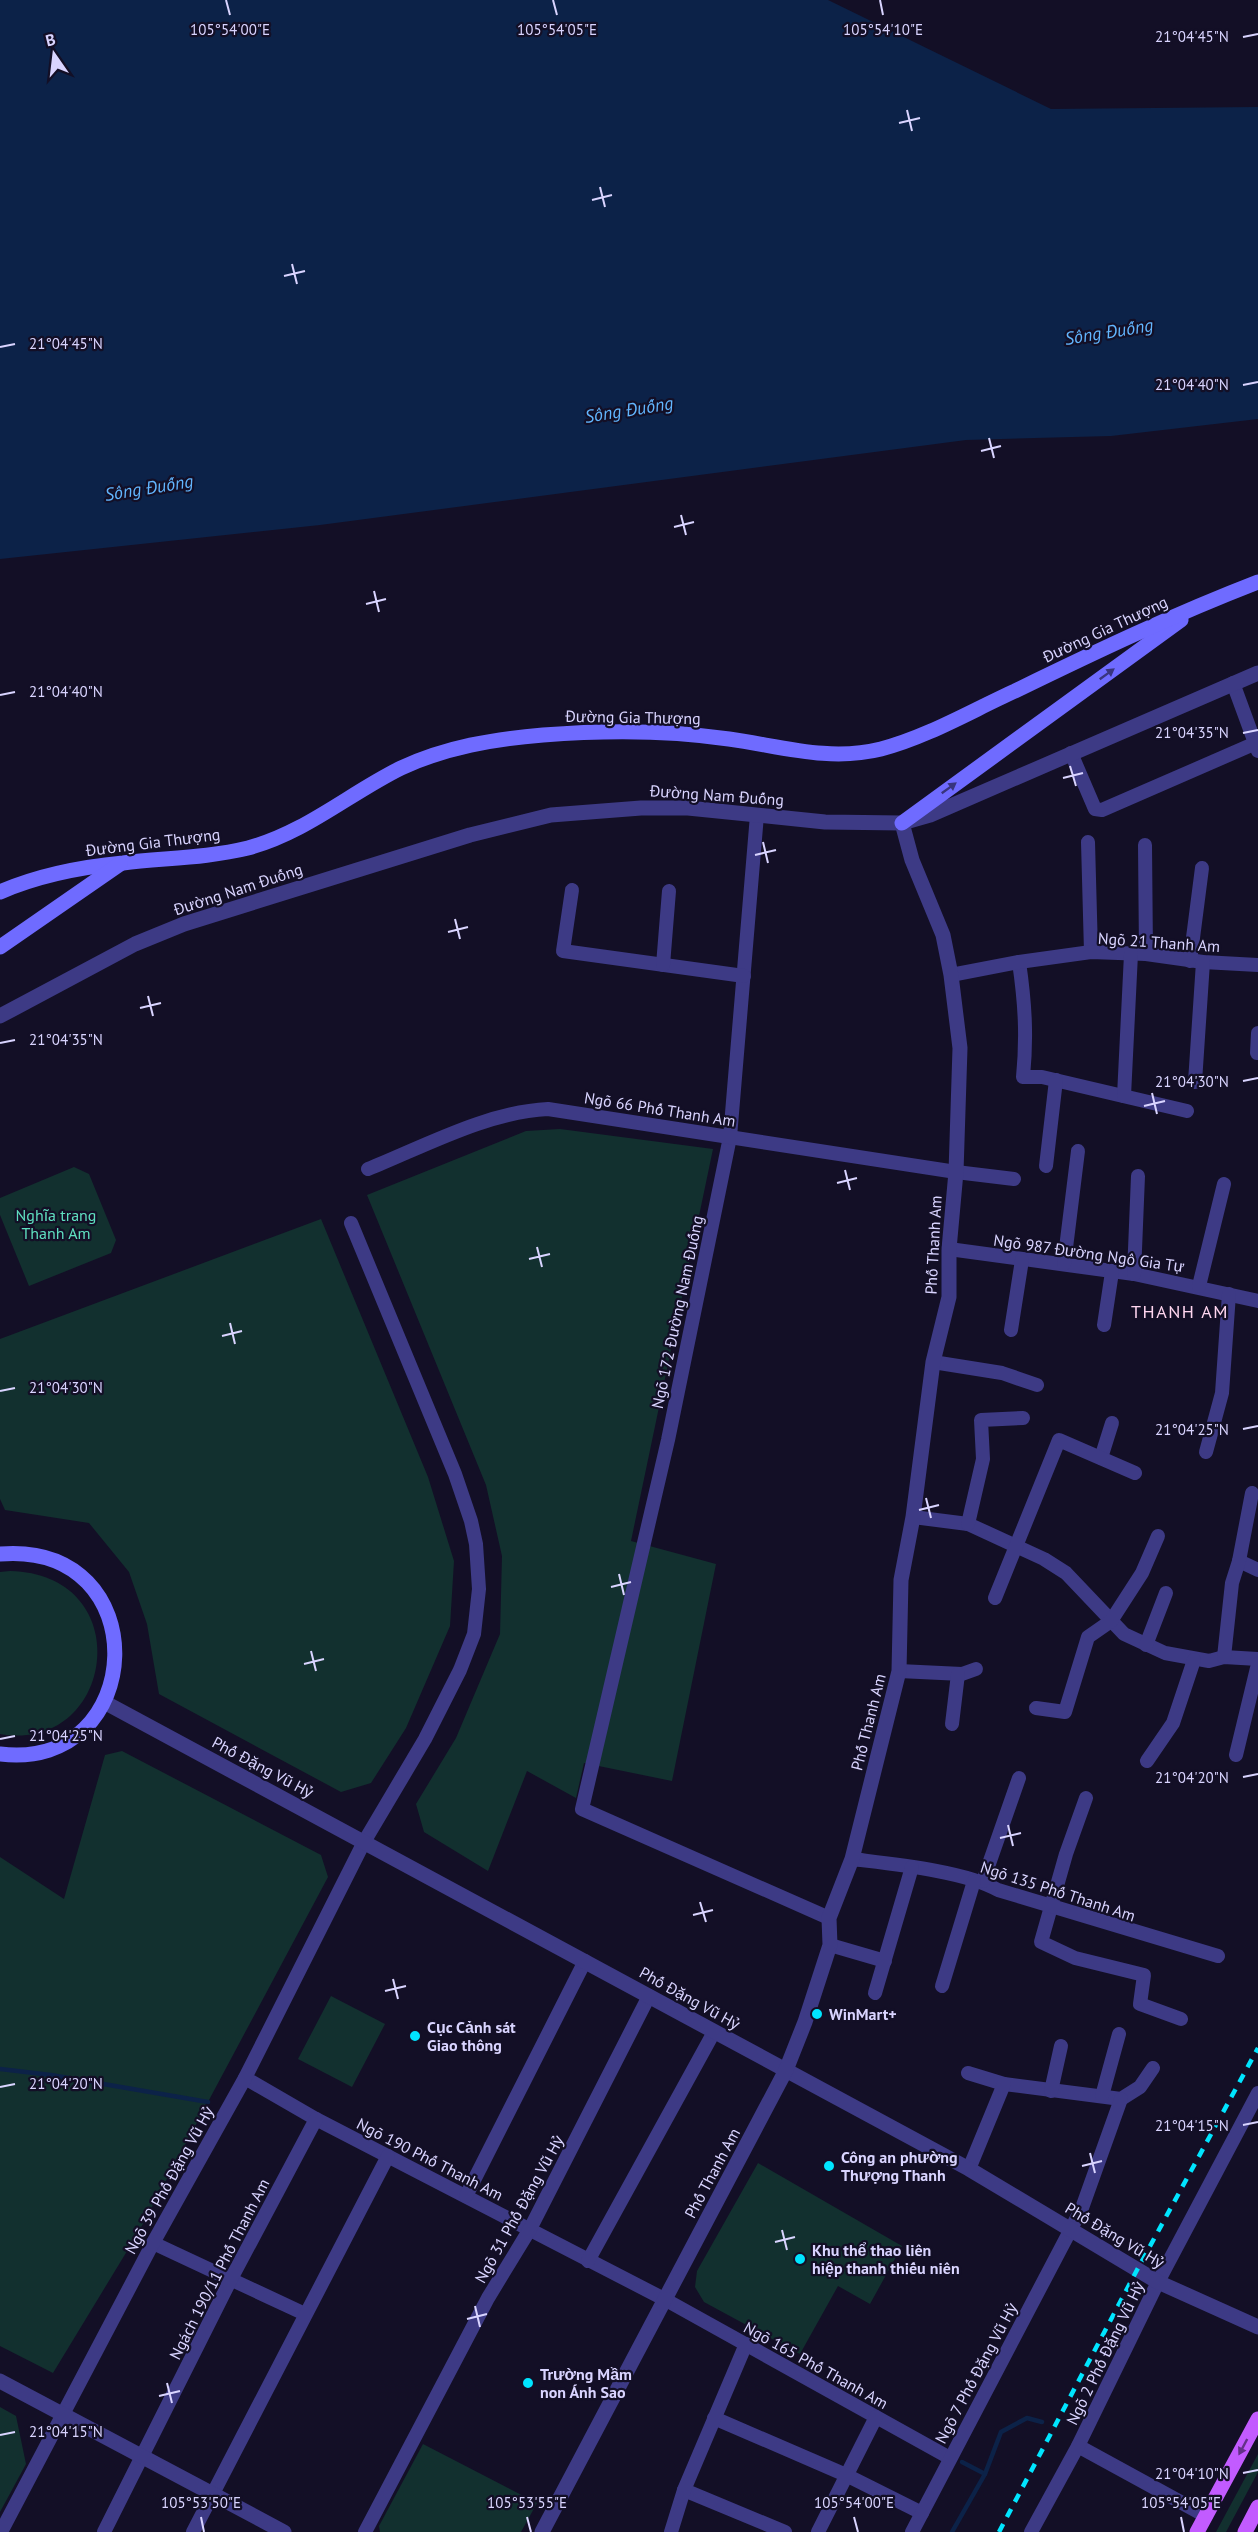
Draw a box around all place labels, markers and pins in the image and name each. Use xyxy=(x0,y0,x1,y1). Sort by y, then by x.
place label: WinMart+ xyxy=(829,2004,897,2024)
marker: WinMart+ xyxy=(810,2007,824,2021)
place label: Cục Cảnh sát Giao thông xyxy=(427,2017,516,2055)
marker: Cục Cảnh sát Giao thông xyxy=(408,2029,422,2043)
place label: Công an phường Thượng Thanh xyxy=(841,2147,958,2185)
marker: Công an phường Thượng Thanh xyxy=(822,2159,836,2173)
place label: Khu thể thao liên hiệp thanh thiếu niên xyxy=(812,2240,960,2278)
marker: Khu thể thao liên hiệp thanh thiếu niên xyxy=(793,2252,807,2266)
place label: Trường Mầm non Ánh Sao xyxy=(540,2364,632,2402)
marker: Trường Mầm non Ánh Sao xyxy=(521,2376,535,2390)

